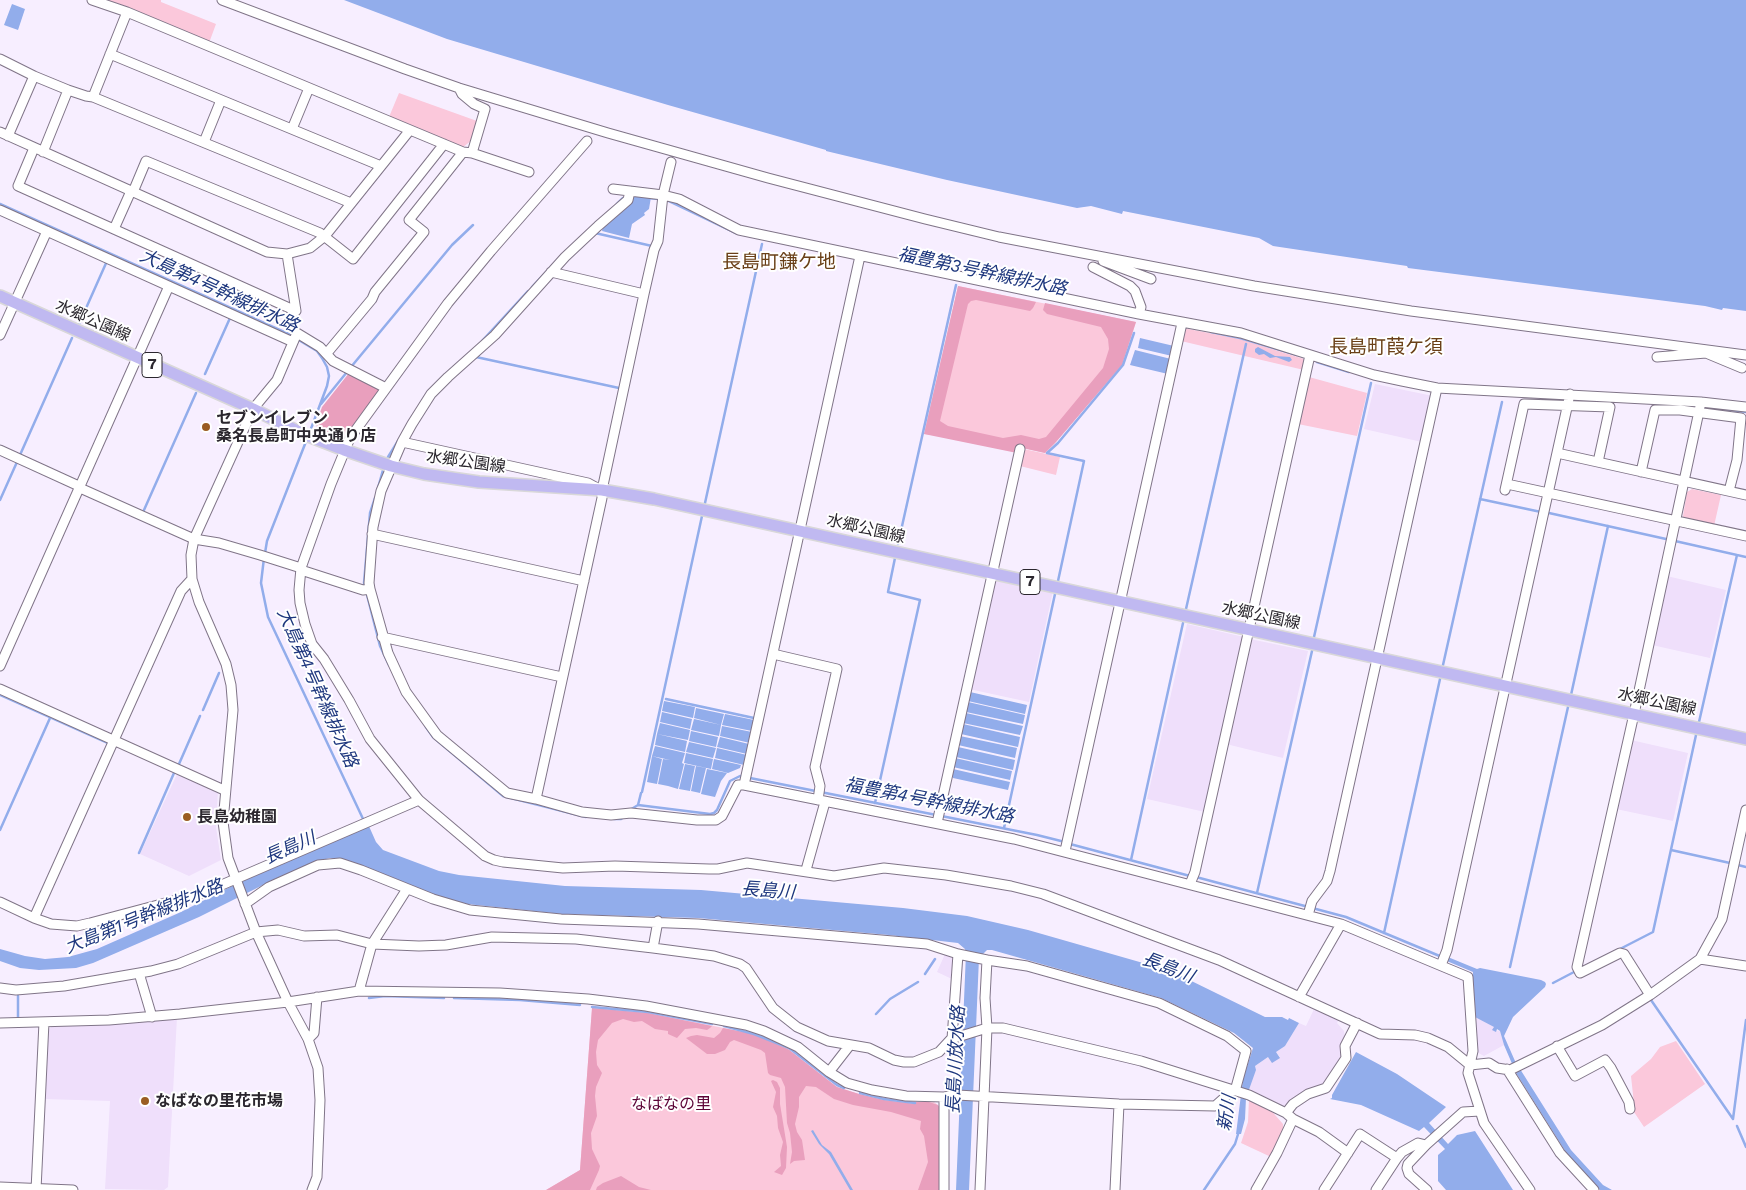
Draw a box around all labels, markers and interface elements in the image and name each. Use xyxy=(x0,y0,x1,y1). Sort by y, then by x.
water label: 福豊第3号幹線排水路 xyxy=(896,244,1068,300)
water label: 大島第4号幹線排水路 xyxy=(136,245,302,337)
district label: 長島町鎌ケ地 xyxy=(722,251,836,273)
street label: 水郷公園線 xyxy=(53,296,133,346)
district label: 長島町葭ケ須 xyxy=(1329,336,1443,358)
road number: 7 xyxy=(142,352,162,378)
place label: セブンイレブン 桑名長島町中央通り店 xyxy=(216,408,376,446)
marker: セブンイレブン 桑名長島町中央通り店 xyxy=(200,421,212,433)
street label: 水郷公園線 xyxy=(425,447,507,477)
street label: 水郷公園線 xyxy=(825,511,907,547)
road number: 7 xyxy=(1020,570,1040,594)
street label: 水郷公園線 xyxy=(1220,598,1302,634)
water label: 大島第4号幹線排水路 xyxy=(272,605,362,771)
street label: 水郷公園線 xyxy=(1616,684,1698,720)
water label: 福豊第4号幹線排水路 xyxy=(842,774,1016,828)
place label: 長島幼稚園 xyxy=(197,807,277,827)
marker: 長島幼稚園 xyxy=(181,811,193,823)
water label: 長島川 xyxy=(261,827,319,869)
water label: 大島第1号幹線排水路 xyxy=(62,875,226,959)
water label: 長島川 xyxy=(740,878,796,904)
water label: 長島川 xyxy=(1139,948,1197,988)
water label: 長島川放水路 xyxy=(942,1006,970,1114)
place label: なばなの里花市場 xyxy=(155,1091,283,1111)
park label: なばなの里 xyxy=(631,1094,711,1114)
water label: 新川 xyxy=(1214,1094,1240,1132)
marker: なばなの里花市場 xyxy=(139,1095,151,1107)

